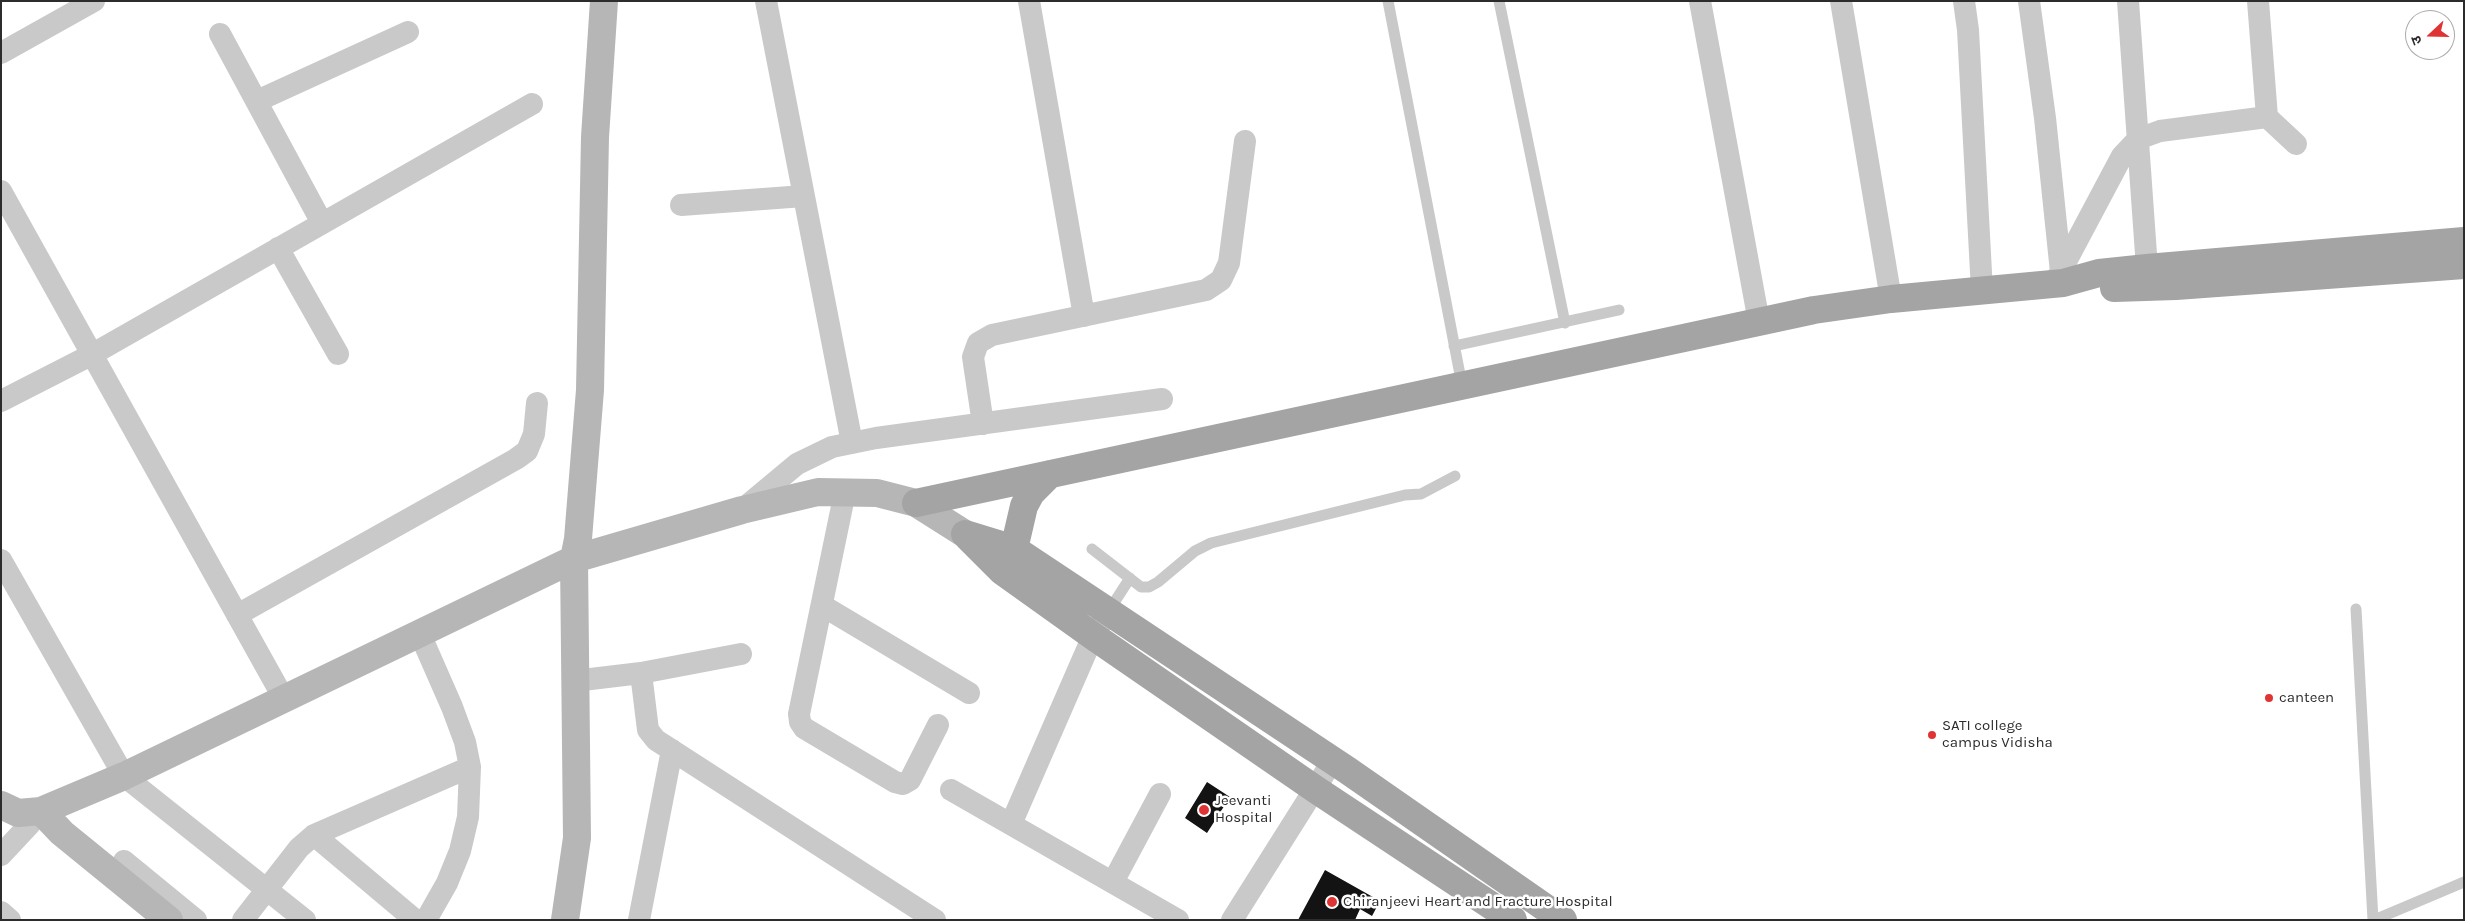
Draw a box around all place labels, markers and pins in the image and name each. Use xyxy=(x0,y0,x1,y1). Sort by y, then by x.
place label: canteen xyxy=(2279,689,2334,707)
marker: canteen xyxy=(2263,692,2275,704)
place label: SATI college campus Vidisha xyxy=(1942,717,2053,752)
marker: SATI college campus Vidisha xyxy=(1926,729,1938,741)
place label: Jeevanti Hospital xyxy=(1215,792,1272,827)
marker: Jeevanti Hospital xyxy=(1197,803,1211,817)
place label: Chiranjeevi Heart and Fracture Hospital xyxy=(1343,893,1613,911)
marker: Chiranjeevi Heart and Fracture Hospital xyxy=(1325,895,1339,909)

